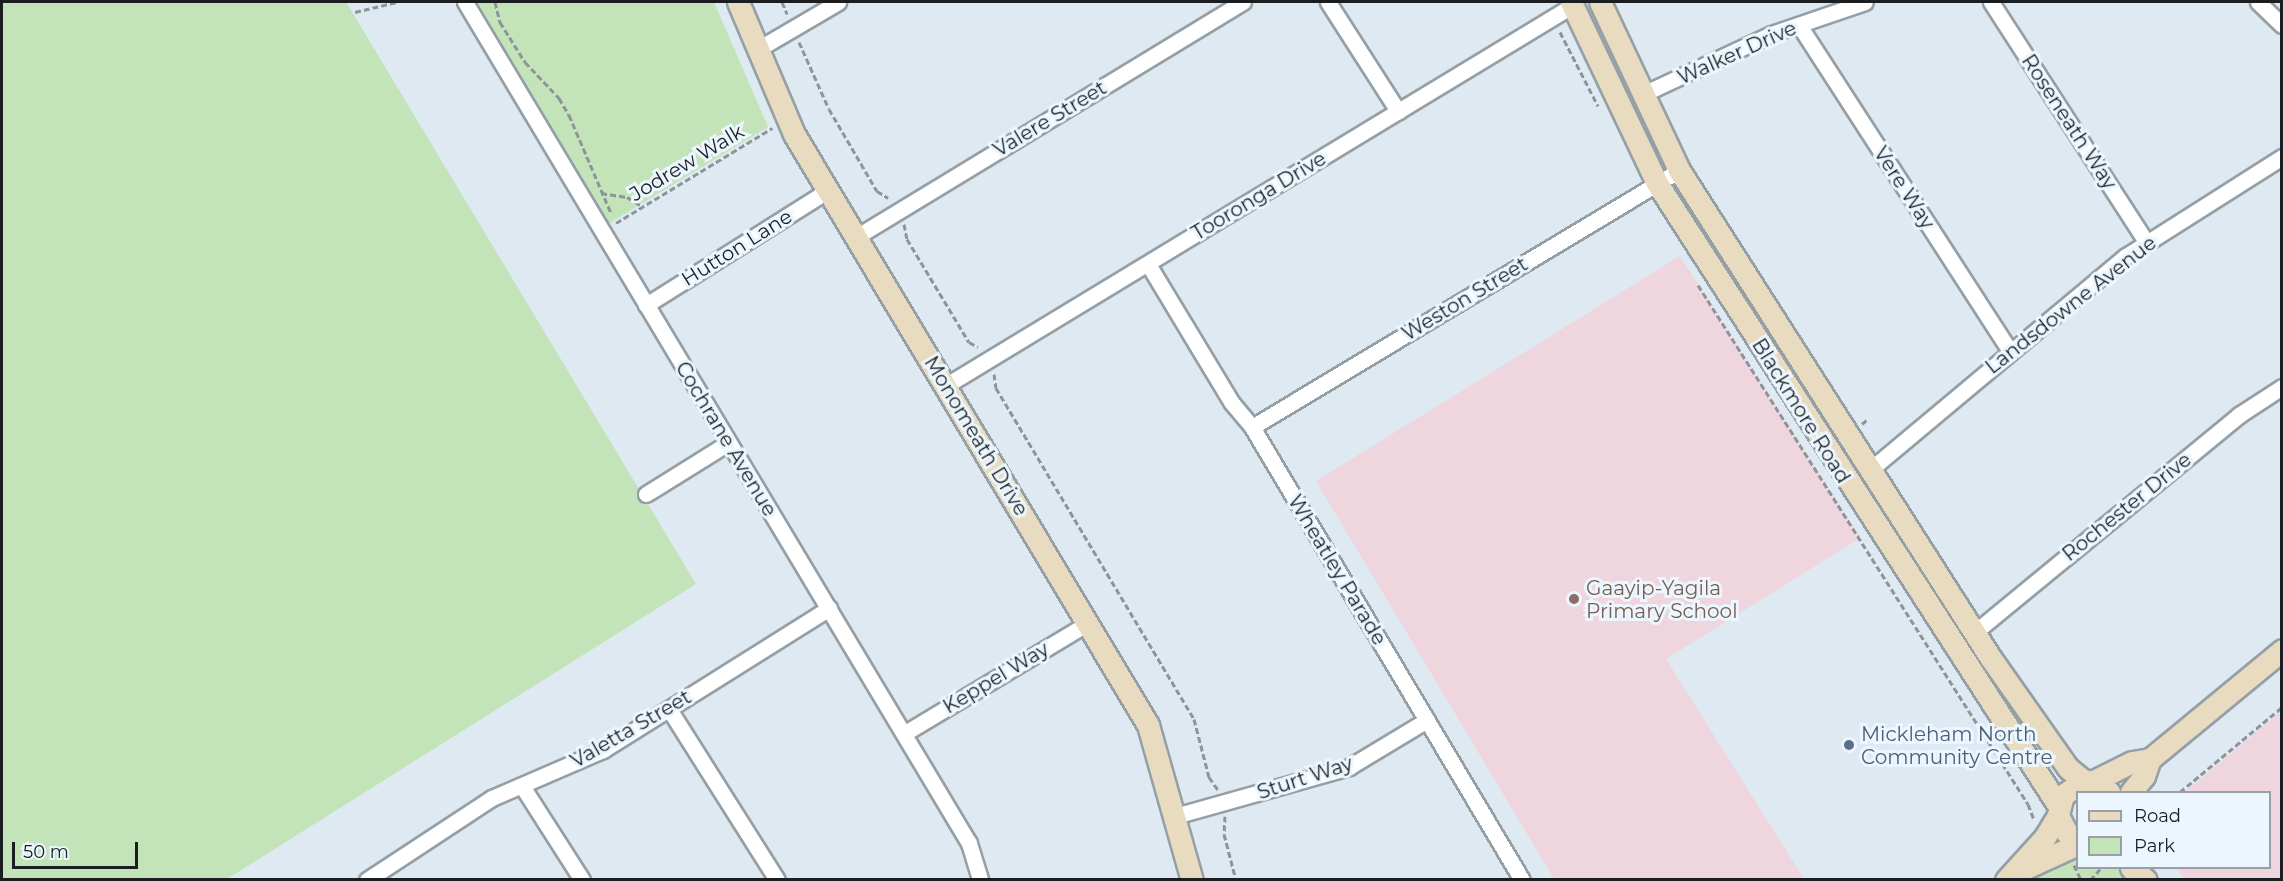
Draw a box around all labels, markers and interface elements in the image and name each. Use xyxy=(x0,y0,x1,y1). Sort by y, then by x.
street label: Walker Drive xyxy=(1674,16,1800,90)
street label: Roseneath Way xyxy=(2016,50,2122,194)
street label: Valere Street xyxy=(989,76,1111,162)
street label: Jodrew Walk xyxy=(626,120,748,206)
street label: Vere Way xyxy=(1869,142,1939,234)
street label: Tooronga Drive xyxy=(1187,146,1331,246)
street label: Hutton Lane xyxy=(677,205,797,291)
street label: Landsdowne Avenue xyxy=(1981,231,2161,379)
street label: Weston Street xyxy=(1398,252,1532,346)
street label: Blackmore Road xyxy=(1747,334,1855,488)
street label: Monomeath Drive xyxy=(919,352,1033,520)
street label: Cochrane Avenue xyxy=(670,357,782,521)
street label: Rochester Drive xyxy=(2058,448,2196,566)
street label: Wheatley Parade xyxy=(1283,491,1391,649)
place label: Gaayip-Yagila Primary School xyxy=(1586,576,1738,623)
marker: Gaayip-Yagila Primary School xyxy=(1567,592,1581,606)
street label: Keppel Way xyxy=(939,637,1053,719)
street label: Valetta Street xyxy=(566,685,696,773)
place label: Mickleham North Community Centre xyxy=(1861,722,2053,769)
marker: Mickleham North Community Centre xyxy=(1842,738,1856,752)
street label: Sturt Way xyxy=(1254,751,1356,805)
legend xyxy=(2076,791,2271,869)
text: Road xyxy=(2134,805,2181,827)
scale bar xyxy=(15,830,141,868)
text: Park xyxy=(2134,835,2175,857)
text: 50 m xyxy=(23,841,69,863)

